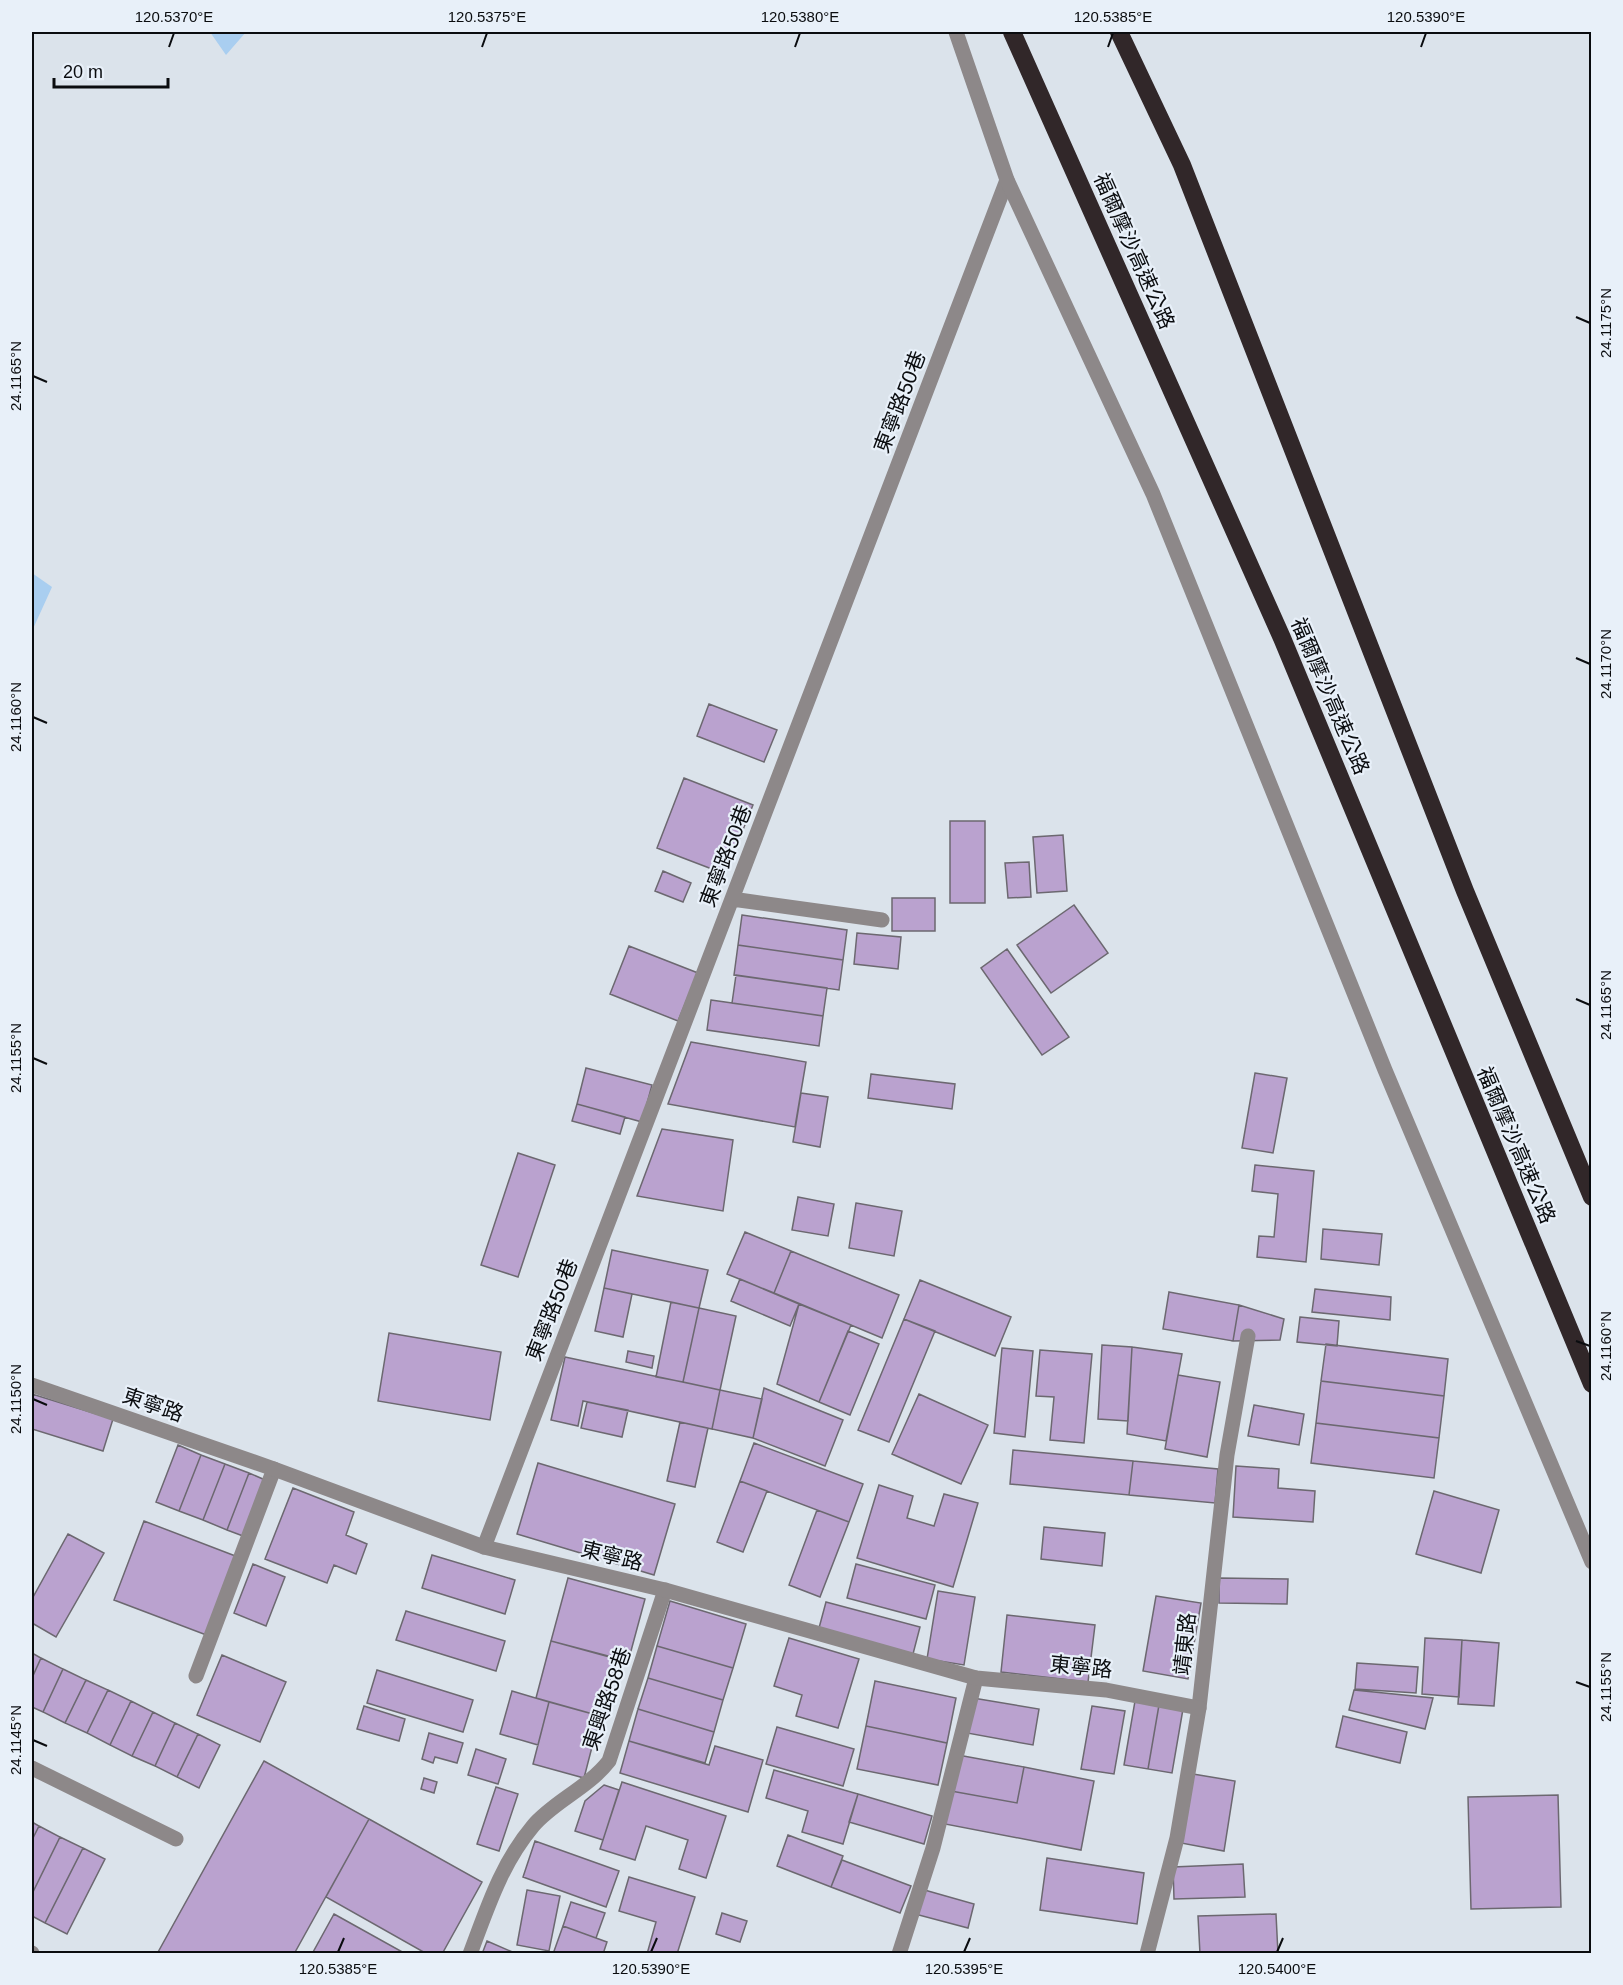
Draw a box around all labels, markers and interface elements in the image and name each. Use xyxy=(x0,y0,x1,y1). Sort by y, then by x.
text: 120.5370°E xyxy=(135,8,213,25)
text: 120.5375°E xyxy=(448,8,526,25)
text: 120.5380°E xyxy=(761,8,839,25)
text: 120.5385°E xyxy=(1074,8,1152,25)
text: 120.5390°E xyxy=(1387,8,1465,25)
scale bar xyxy=(54,51,168,89)
text: 20 m xyxy=(63,62,103,82)
street label: 福爾摩沙高速公路 xyxy=(1090,169,1179,332)
text: 24.1175°N xyxy=(1597,288,1614,358)
text: 24.1165°N xyxy=(7,341,24,411)
street label: 東寧路50巷 xyxy=(870,348,930,456)
street label: 福爾摩沙高速公路 xyxy=(1287,614,1374,778)
text: 24.1170°N xyxy=(1597,629,1614,699)
text: 24.1160°N xyxy=(7,682,24,752)
street label: 東寧路50巷 xyxy=(696,802,756,910)
text: 24.1165°N xyxy=(1597,970,1614,1040)
text: 24.1155°N xyxy=(7,1023,24,1093)
street label: 福爾摩沙高速公路 xyxy=(1473,1063,1560,1227)
street label: 東寧路50巷 xyxy=(522,1256,582,1364)
text: 24.1160°N xyxy=(1597,1311,1614,1381)
text: 24.1150°N xyxy=(7,1364,24,1434)
street label: 東寧路 xyxy=(120,1383,187,1426)
street label: 東寧路 xyxy=(579,1537,645,1574)
street label: 靖東路 xyxy=(1170,1611,1199,1676)
street label: 東興路58巷 xyxy=(578,1644,635,1753)
street label: 東寧路 xyxy=(1049,1652,1114,1681)
text: 24.1155°N xyxy=(1597,1652,1614,1722)
text: 24.1145°N xyxy=(7,1705,24,1775)
text: 120.5385°E xyxy=(299,1960,377,1977)
text: 120.5390°E xyxy=(612,1960,690,1977)
text: 120.5395°E xyxy=(925,1960,1003,1977)
text: 120.5400°E xyxy=(1238,1960,1316,1977)

